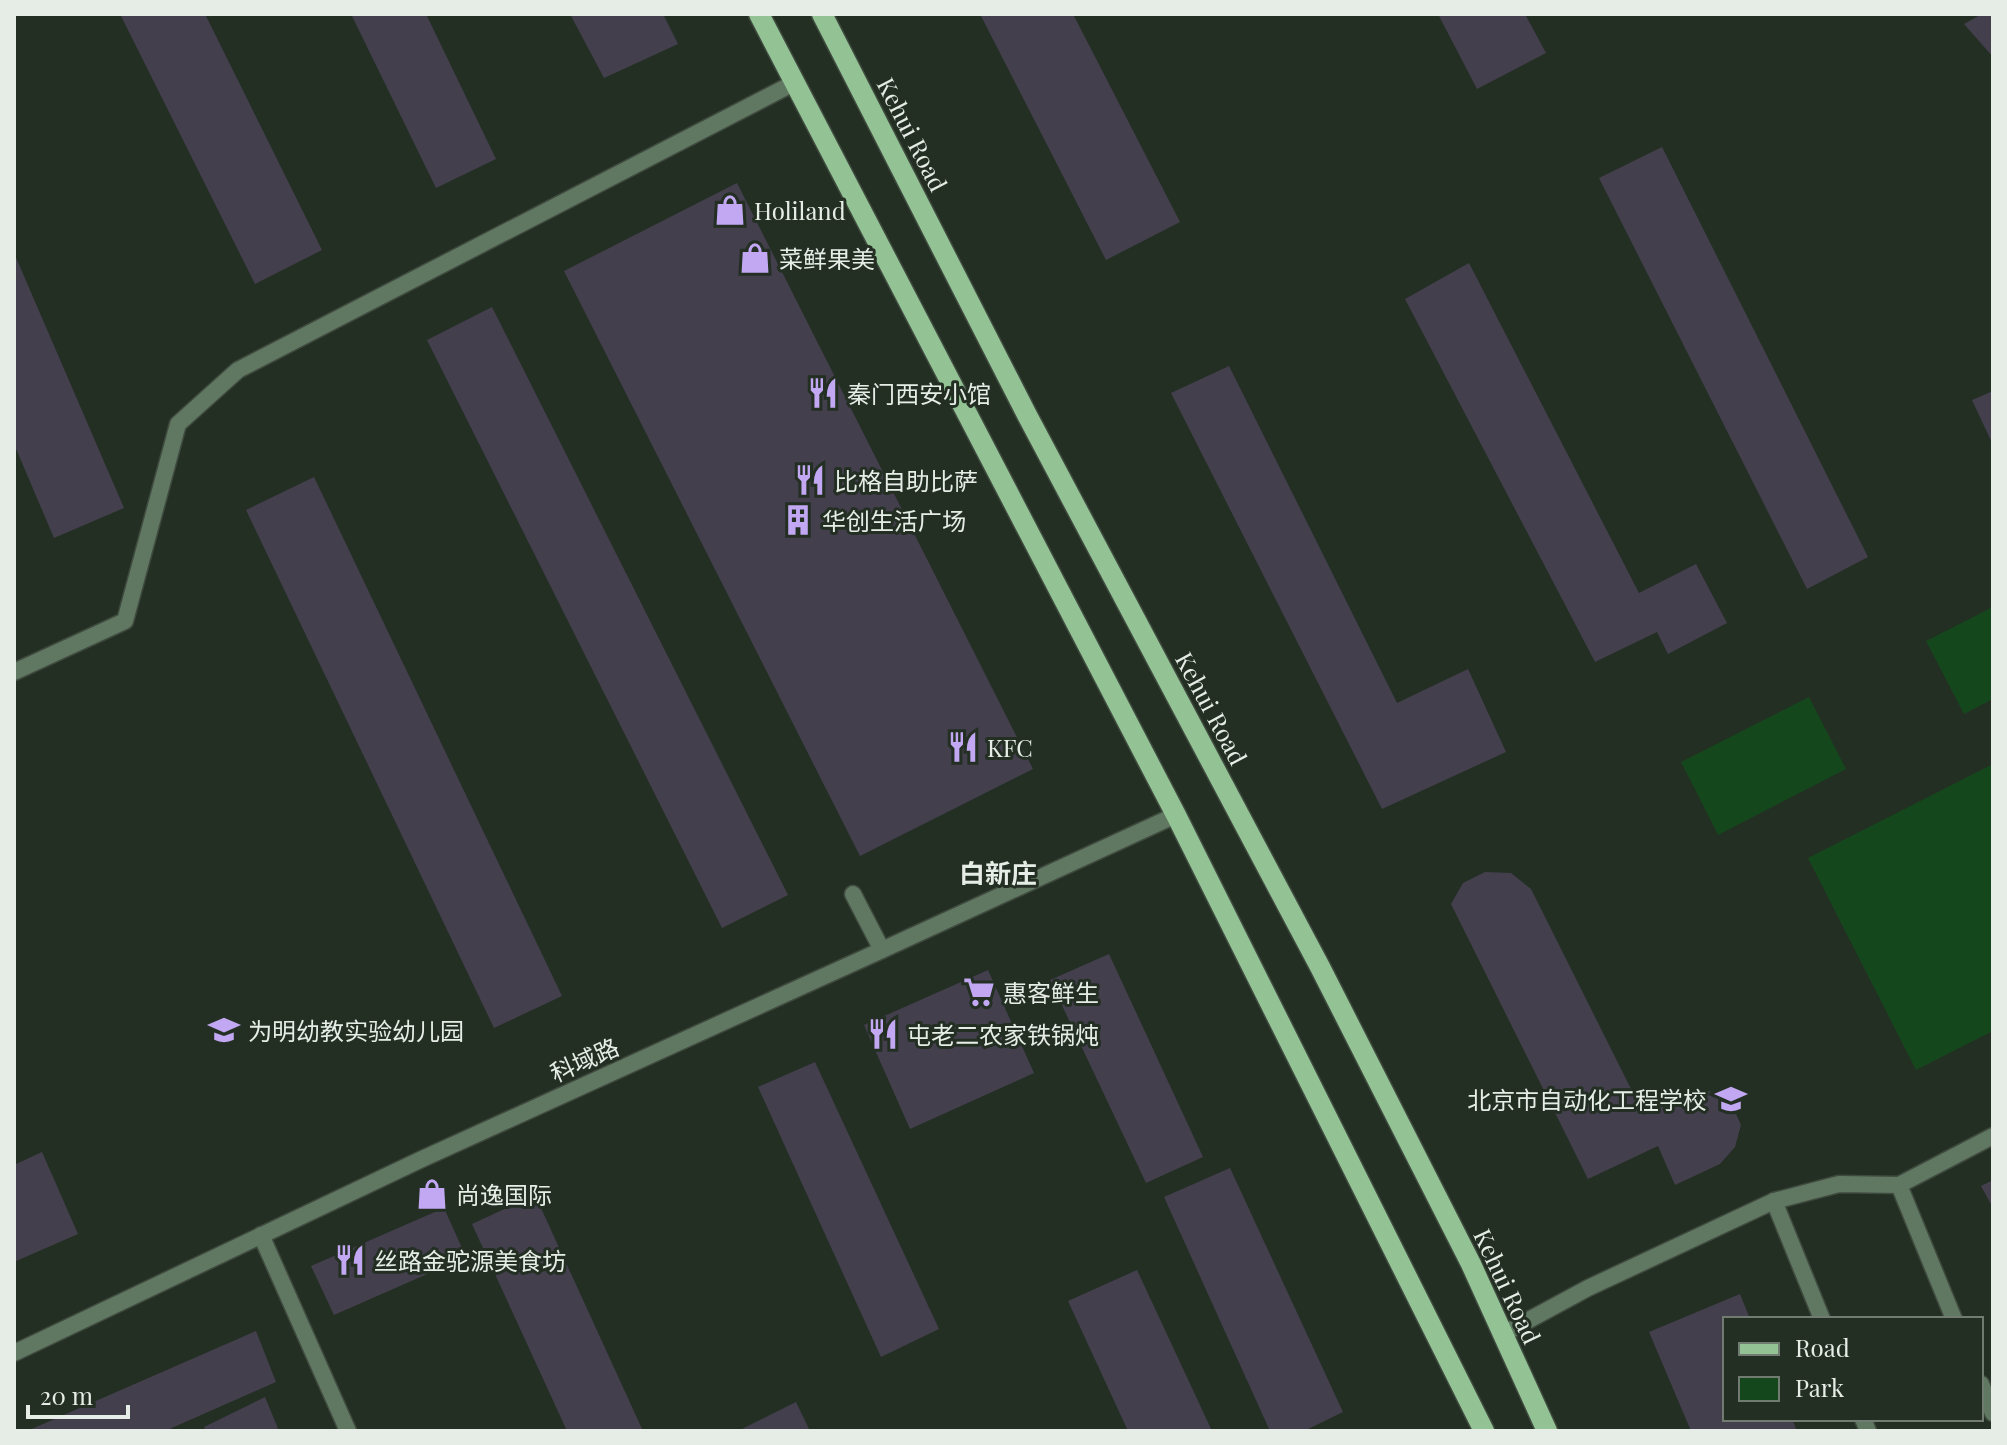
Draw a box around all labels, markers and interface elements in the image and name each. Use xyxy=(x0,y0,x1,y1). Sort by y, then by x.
street label: Kehui Road xyxy=(871,72,955,196)
shop icon: Holiland xyxy=(713,193,747,227)
place label: Holiland xyxy=(754,194,846,226)
shop icon: 菜鲜果美 xyxy=(738,241,772,275)
place label: 菜鲜果美 xyxy=(779,242,875,274)
restaurant icon: 秦门西安小馆 xyxy=(806,376,840,410)
place label: 秦门西安小馆 xyxy=(847,377,991,409)
restaurant icon: 比格自助比萨 xyxy=(793,463,827,497)
place label: 比格自助比萨 xyxy=(834,464,978,496)
building icon: 华创生活广场 xyxy=(781,503,815,537)
place label: 华创生活广场 xyxy=(822,504,966,536)
street label: Kehui Road xyxy=(1169,646,1255,770)
restaurant icon: KFC xyxy=(946,730,980,764)
place label: KFC xyxy=(987,731,1033,763)
district label: 白新庄 xyxy=(959,855,1037,890)
supermarket icon: 惠客鲜生 xyxy=(962,975,996,1009)
place label: 惠客鲜生 xyxy=(1003,976,1099,1008)
school or university icon: 为明幼教实验幼儿园 xyxy=(207,1013,241,1047)
place label: 为明幼教实验幼儿园 xyxy=(248,1014,464,1046)
restaurant icon: 屯老二农家铁锅炖 xyxy=(866,1017,900,1051)
place label: 屯老二农家铁锅炖 xyxy=(907,1018,1099,1050)
street label: 科域路 xyxy=(545,1030,623,1088)
school or university icon: 北京市自动化工程学校 xyxy=(1714,1082,1748,1116)
place label: 北京市自动化工程学校 xyxy=(1467,1083,1707,1115)
shop icon: 尚逸国际 xyxy=(415,1177,449,1211)
place label: 尚逸国际 xyxy=(456,1178,552,1210)
street label: Kehui Road xyxy=(1467,1223,1549,1349)
restaurant icon: 丝路金驼源美食坊 xyxy=(333,1243,367,1277)
place label: 丝路金驼源美食坊 xyxy=(374,1244,566,1276)
legend xyxy=(1723,1317,1983,1421)
text: Road xyxy=(1795,1331,1850,1363)
scale bar xyxy=(28,1369,128,1419)
text: Park xyxy=(1795,1371,1845,1403)
text: 20 m xyxy=(40,1379,93,1411)

